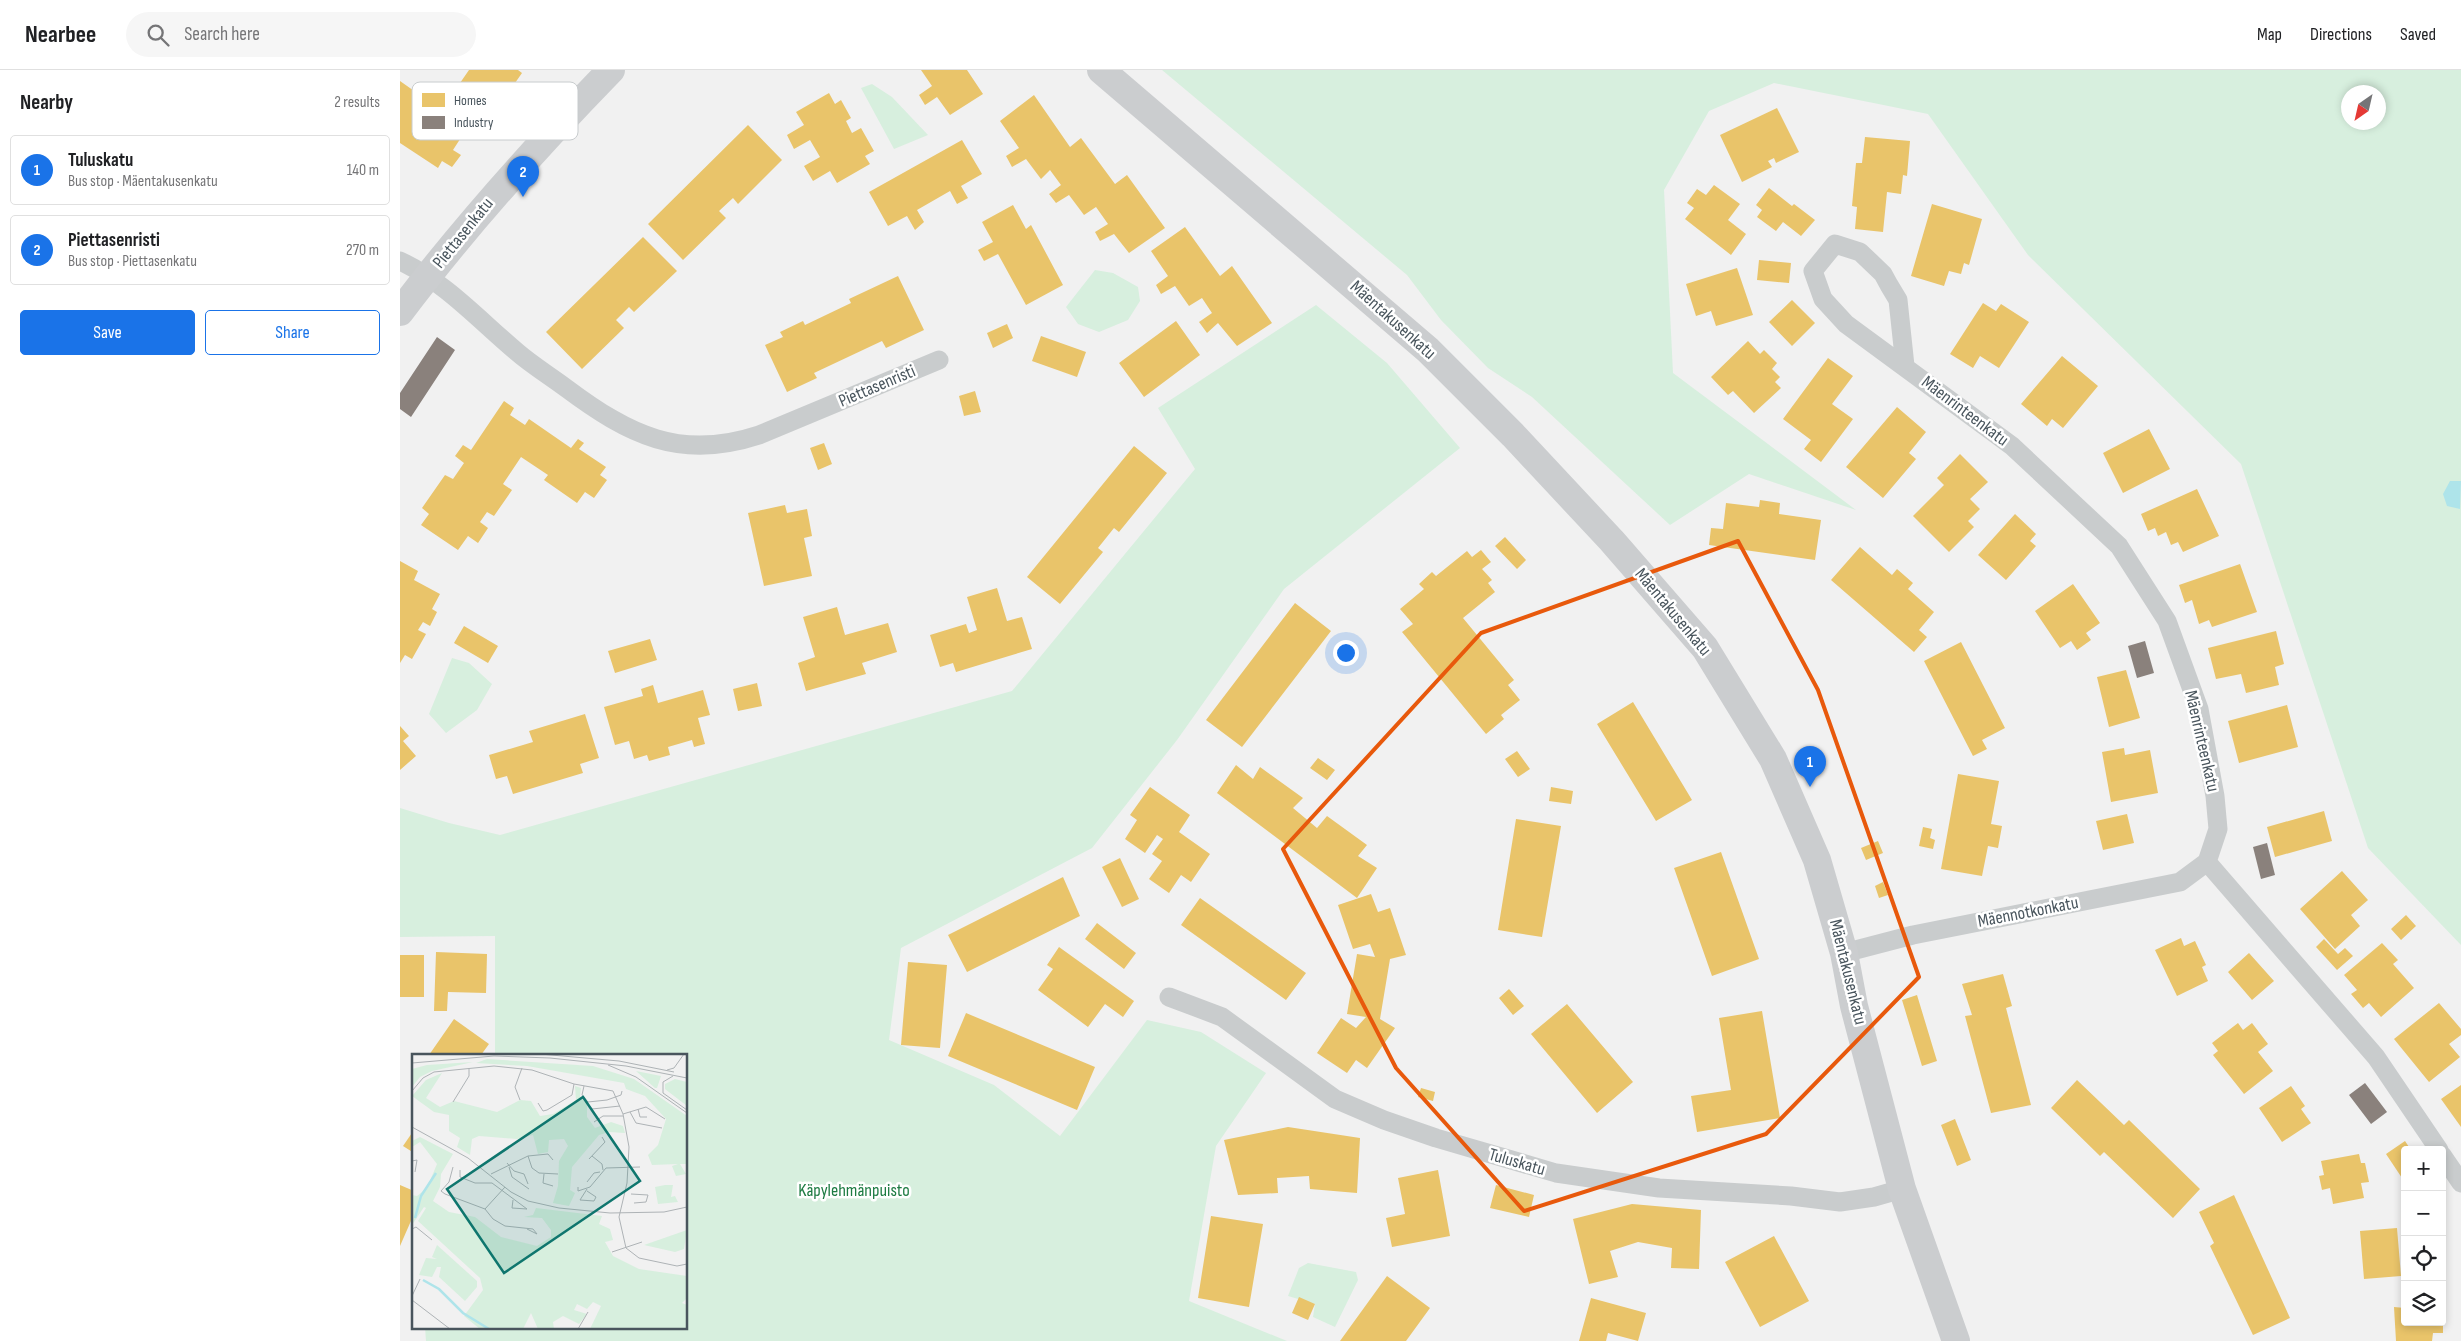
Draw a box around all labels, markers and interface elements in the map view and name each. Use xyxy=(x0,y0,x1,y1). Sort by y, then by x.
search box xyxy=(126,12,476,57)
text: Nearbee xyxy=(25,20,96,49)
icon: search xyxy=(144,21,172,49)
text: Search here xyxy=(184,23,260,46)
text: Map xyxy=(2257,24,2282,45)
text: Directions xyxy=(2310,24,2372,45)
text: Saved xyxy=(2400,24,2436,45)
legend xyxy=(412,82,578,140)
north arrow xyxy=(2341,85,2386,130)
text: Nearby xyxy=(20,90,73,115)
text: Homes xyxy=(454,92,487,109)
text: 2 results xyxy=(334,93,380,112)
text: Industry xyxy=(454,114,494,131)
text: Tuluskatu xyxy=(68,149,133,172)
pin: 2 xyxy=(507,156,539,197)
text: 1 xyxy=(34,161,40,180)
text: 140 m xyxy=(347,161,379,180)
text: Bus stop · Mäentakusenkatu xyxy=(68,172,218,191)
street label: Piettasenkatu xyxy=(428,194,498,272)
text: Piettasenristi xyxy=(68,229,160,252)
text: 2 xyxy=(33,241,41,260)
text: 270 m xyxy=(346,241,379,260)
text: Bus stop · Piettasenkatu xyxy=(68,252,197,271)
street label: Mäentakusenkatu xyxy=(1346,276,1440,364)
button: Save xyxy=(20,310,195,355)
button: Share xyxy=(205,310,380,355)
street label: Piettasenristi xyxy=(836,360,918,412)
street label: Mäenrinteenkatu xyxy=(1917,372,2013,450)
street label: Mäentakusenkatu xyxy=(1630,564,1716,660)
your location xyxy=(1333,640,1359,666)
street label: Mäenrinteenkatu xyxy=(2180,688,2224,794)
pin: 1 xyxy=(1794,746,1826,787)
street label: Mäennotkonkatu xyxy=(1976,892,2080,932)
street label: Mäentakusenkatu xyxy=(1825,917,1871,1027)
inset map xyxy=(412,1054,688,1328)
street label: Tuluskatu xyxy=(1486,1144,1548,1180)
map controls xyxy=(2401,1146,2446,1326)
button: + xyxy=(2401,1146,2446,1191)
park label: Käpylehmänpuisto xyxy=(798,1180,910,1201)
button: − xyxy=(2401,1191,2446,1236)
button: locate xyxy=(2401,1236,2446,1281)
button: layers xyxy=(2401,1281,2446,1326)

